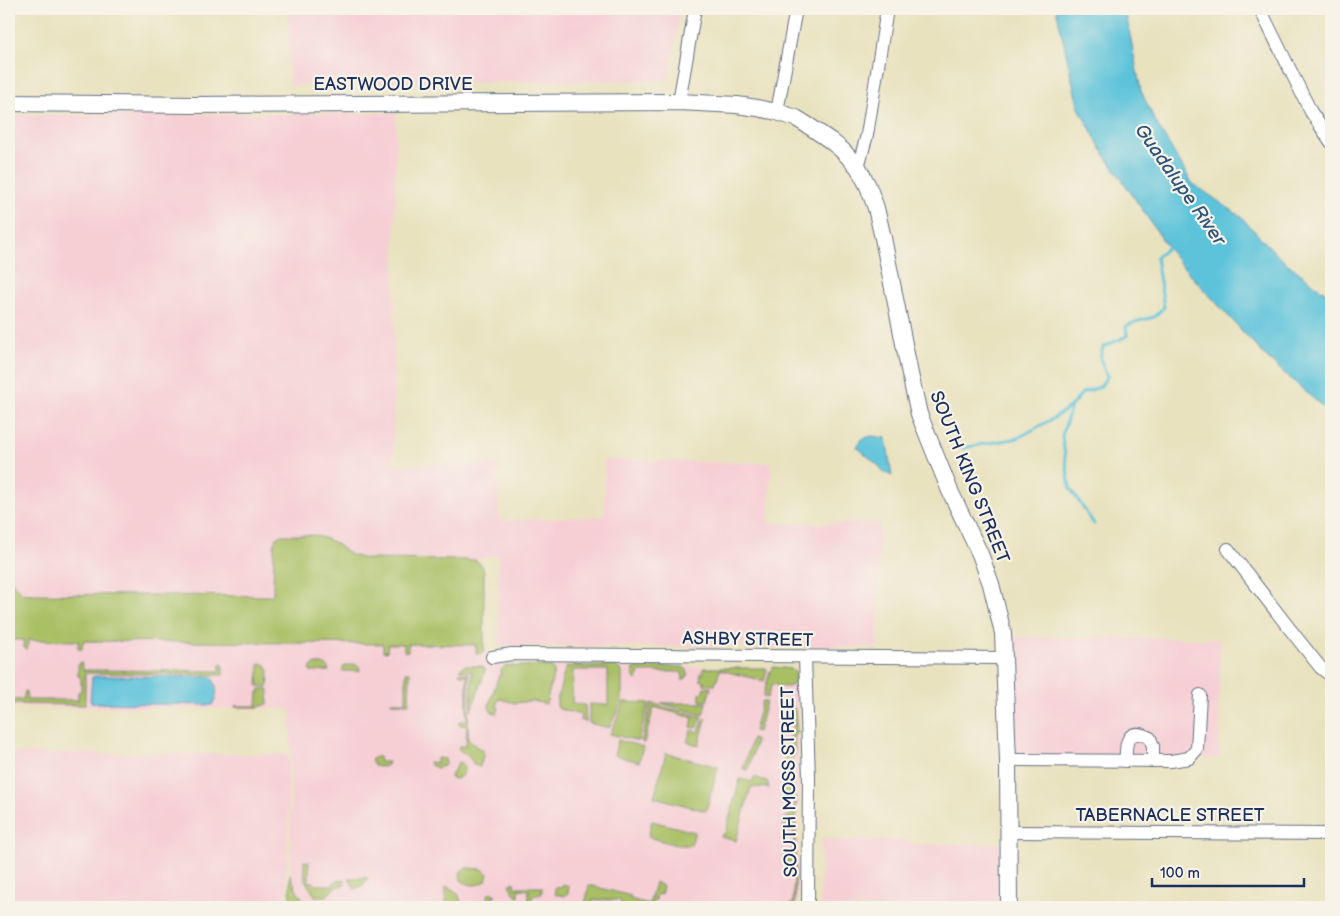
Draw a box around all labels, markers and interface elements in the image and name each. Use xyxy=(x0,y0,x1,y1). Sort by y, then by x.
street label: EASTWOOD DRIVE xyxy=(313,74,473,95)
water label: Guadalupe River xyxy=(1129,120,1231,251)
street label: SOUTH KING STREET xyxy=(925,388,1014,567)
street label: ASHBY STREET xyxy=(682,628,814,651)
street label: SOUTH MOSS STREET xyxy=(777,686,802,878)
street label: TABERNACLE STREET xyxy=(1075,805,1265,826)
scale bar xyxy=(1152,856,1305,888)
text: 100 m xyxy=(1160,864,1200,883)

